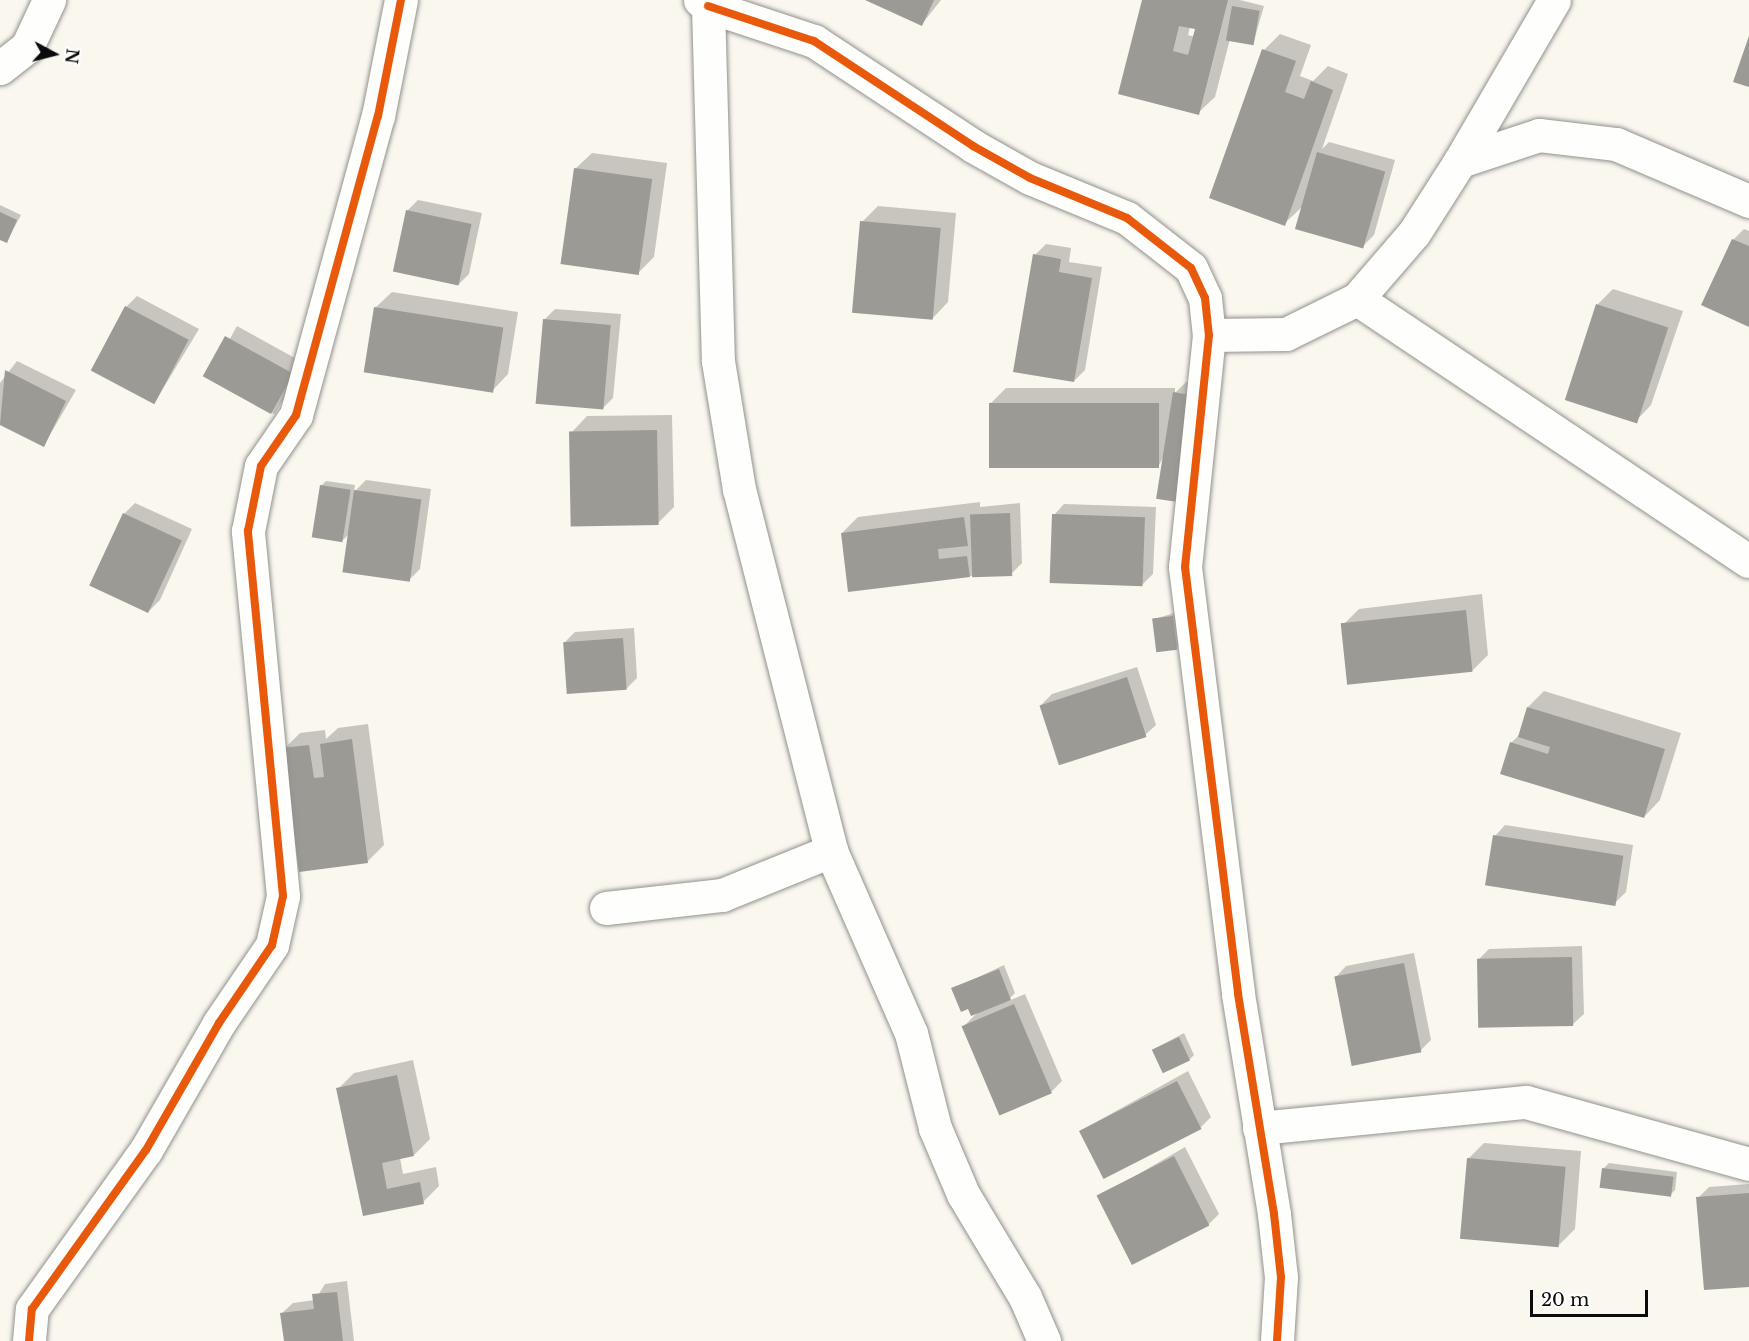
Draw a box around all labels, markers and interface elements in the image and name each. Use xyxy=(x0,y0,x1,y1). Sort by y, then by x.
north arrow xyxy=(24,24,84,84)
text: N xyxy=(61,47,83,65)
scale bar xyxy=(1533,1278,1652,1316)
text: 20 m xyxy=(1541,1289,1589,1311)

